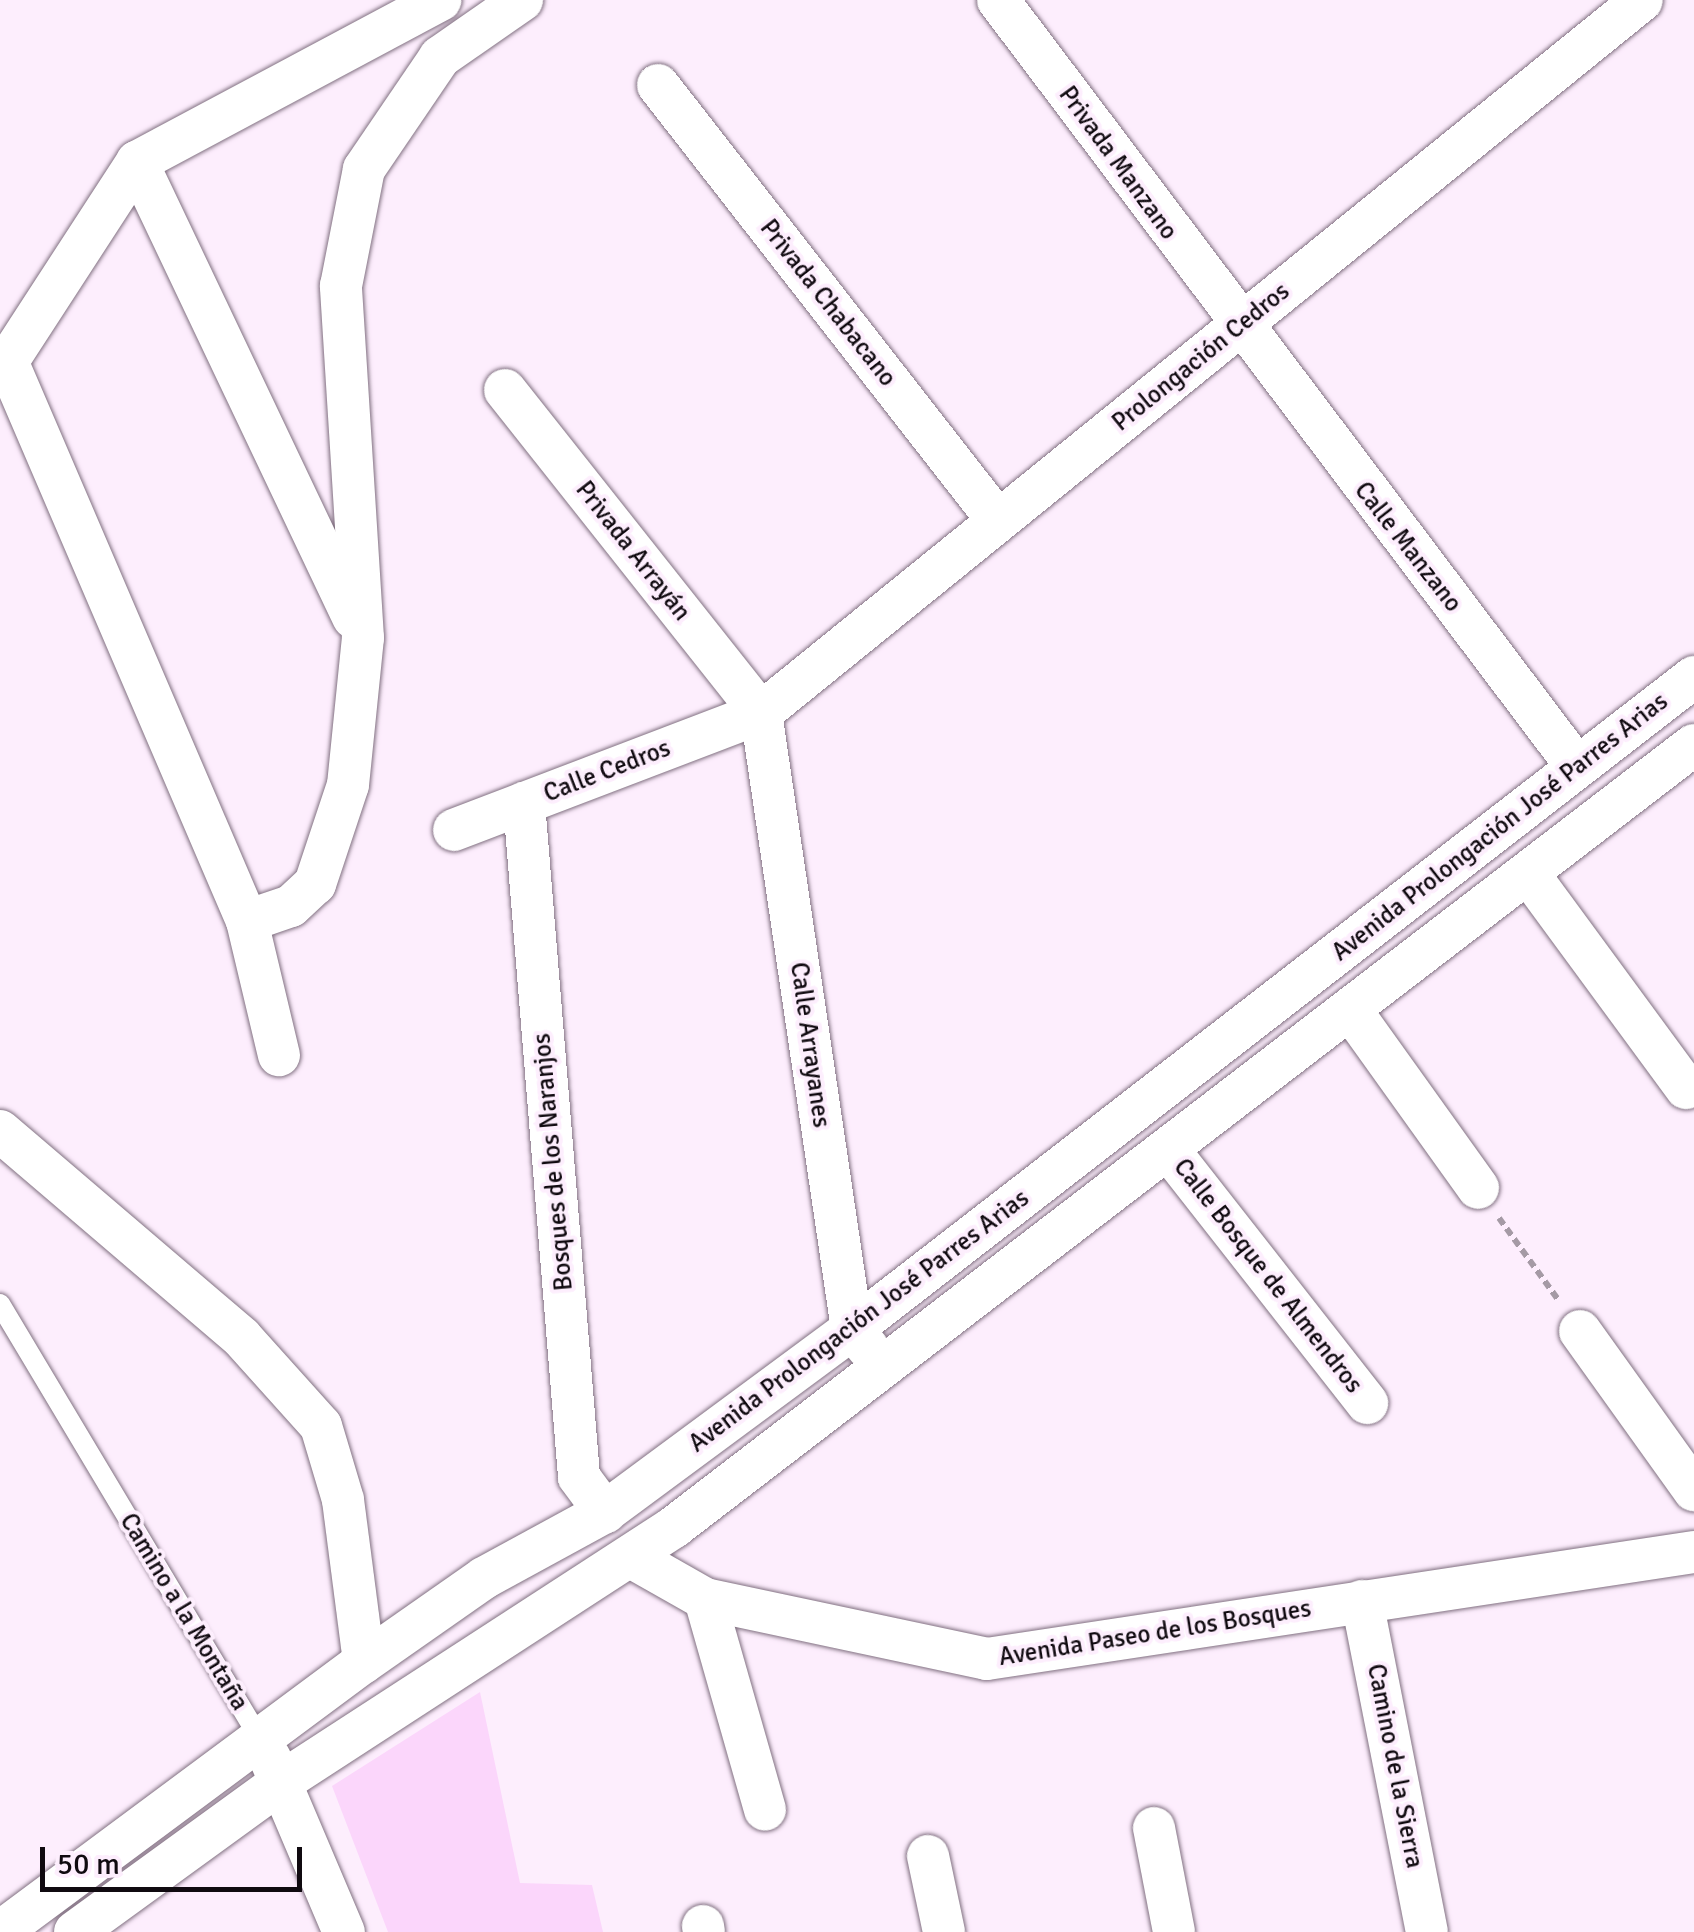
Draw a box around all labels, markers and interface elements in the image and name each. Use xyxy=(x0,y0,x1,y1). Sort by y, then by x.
street label: Privada Manzano xyxy=(1052,80,1184,246)
street label: Privada Chabacano xyxy=(754,214,902,392)
street label: Prolongación Cedros xyxy=(1106,276,1296,438)
street label: Privada Arrayán xyxy=(569,475,697,627)
street label: Calle Manzano xyxy=(1348,476,1468,618)
street label: Avenida Prolongación José Parres Arias xyxy=(1326,687,1674,967)
street label: Calle Cedros xyxy=(539,733,675,809)
street label: Calle Arrayanes xyxy=(784,960,836,1130)
street label: Bosques de los Naranjos xyxy=(527,1032,579,1292)
street label: Calle Bosque de Almendros xyxy=(1167,1153,1369,1399)
street label: Avenida Prolongación José Parres Arias xyxy=(683,1183,1035,1459)
street label: Camino a la Montaña xyxy=(113,1508,255,1716)
street label: Avenida Paseo de los Bosques xyxy=(997,1593,1313,1673)
street label: Camino de la Sierra xyxy=(1360,1661,1430,1871)
scale bar xyxy=(45,1827,308,1889)
text: 50 m xyxy=(57,1846,120,1883)

